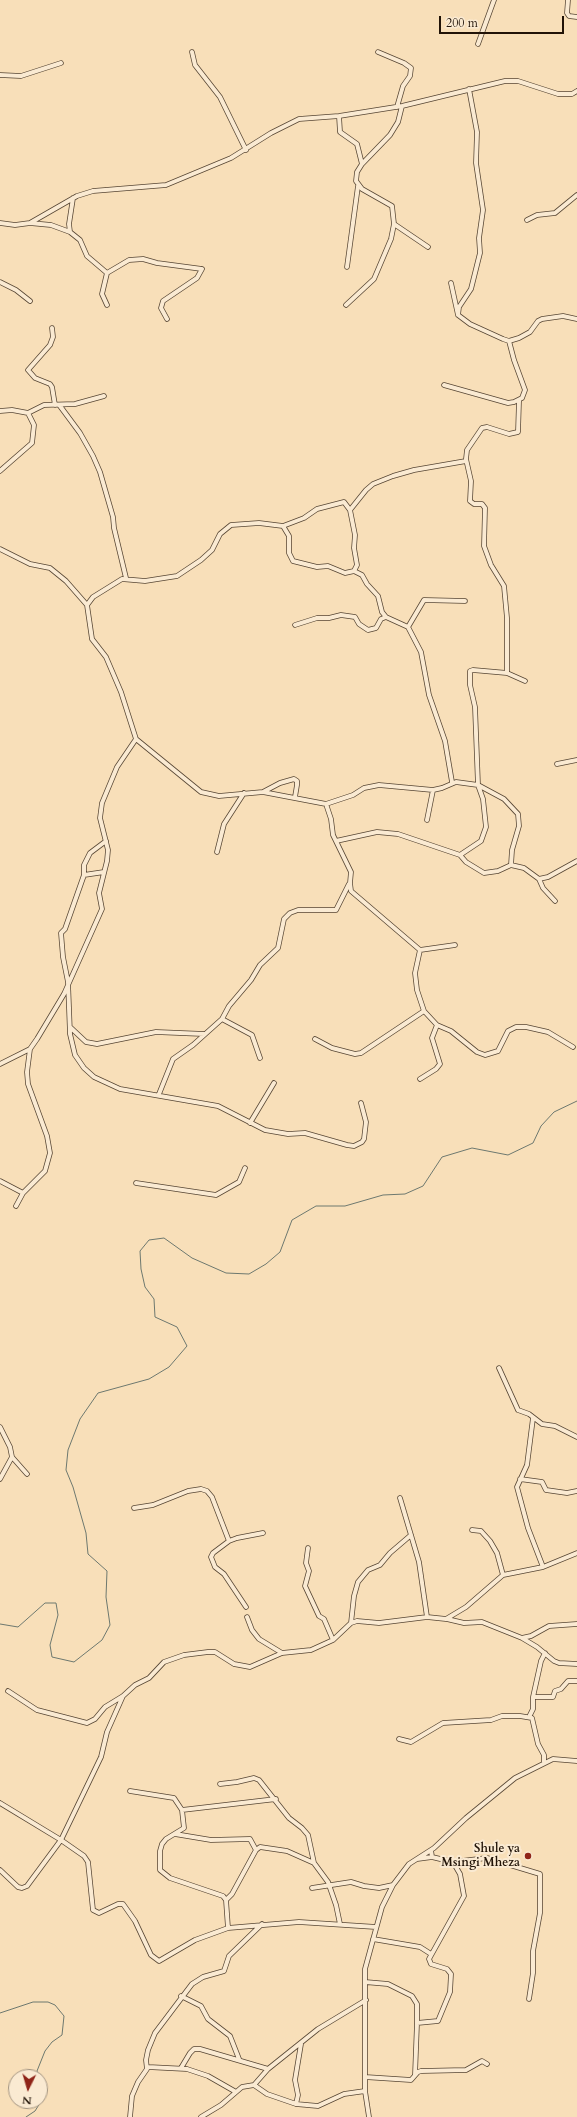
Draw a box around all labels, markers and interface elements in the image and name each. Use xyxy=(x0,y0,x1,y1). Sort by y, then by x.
scale bar xyxy=(441,8,566,34)
text: 200 m xyxy=(446,15,478,31)
place label: Shule ya Msingi Mheza xyxy=(441,1842,520,1870)
marker: Shule ya Msingi Mheza xyxy=(523,1851,533,1861)
north arrow xyxy=(8,2069,48,2109)
text: N xyxy=(22,2093,32,2108)

